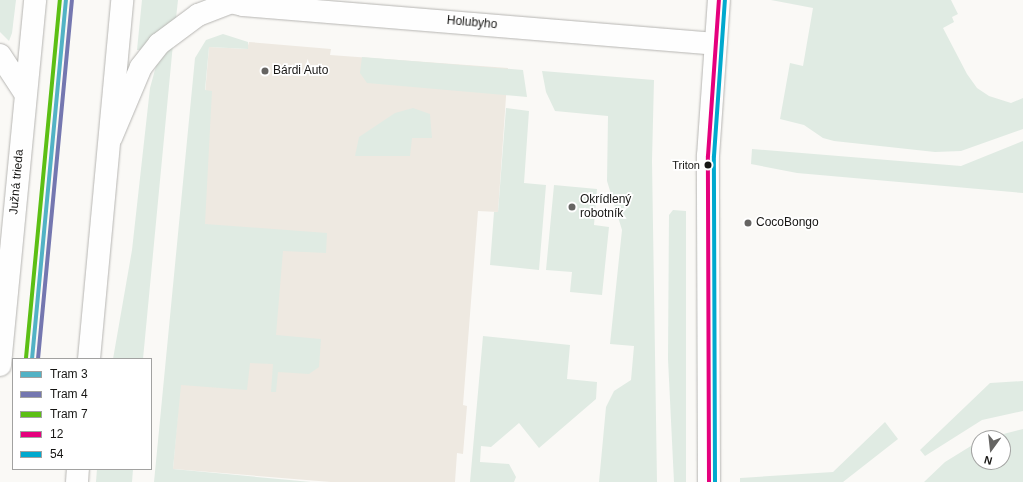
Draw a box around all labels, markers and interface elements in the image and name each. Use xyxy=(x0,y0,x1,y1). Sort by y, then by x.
street label: Holubyho xyxy=(446,14,498,32)
place label: Bárdi Auto xyxy=(273,64,329,78)
marker: Bárdi Auto xyxy=(260,66,270,76)
street label: Južná trieda xyxy=(7,149,27,215)
place label: Triton xyxy=(672,158,700,172)
marker: Triton xyxy=(703,160,713,170)
place label: Okrídlený robotník xyxy=(580,193,631,221)
marker: Okrídlený robotník xyxy=(567,202,577,212)
place label: CocoBongo xyxy=(756,216,819,230)
marker: CocoBongo xyxy=(743,218,753,228)
legend xyxy=(12,358,152,470)
text: Tram 3 xyxy=(50,367,88,381)
text: Tram 4 xyxy=(50,387,88,401)
text: Tram 7 xyxy=(50,407,88,421)
text: 12 xyxy=(50,427,63,441)
north arrow xyxy=(971,430,1011,470)
text: 54 xyxy=(50,447,63,461)
text: N xyxy=(983,454,994,467)

